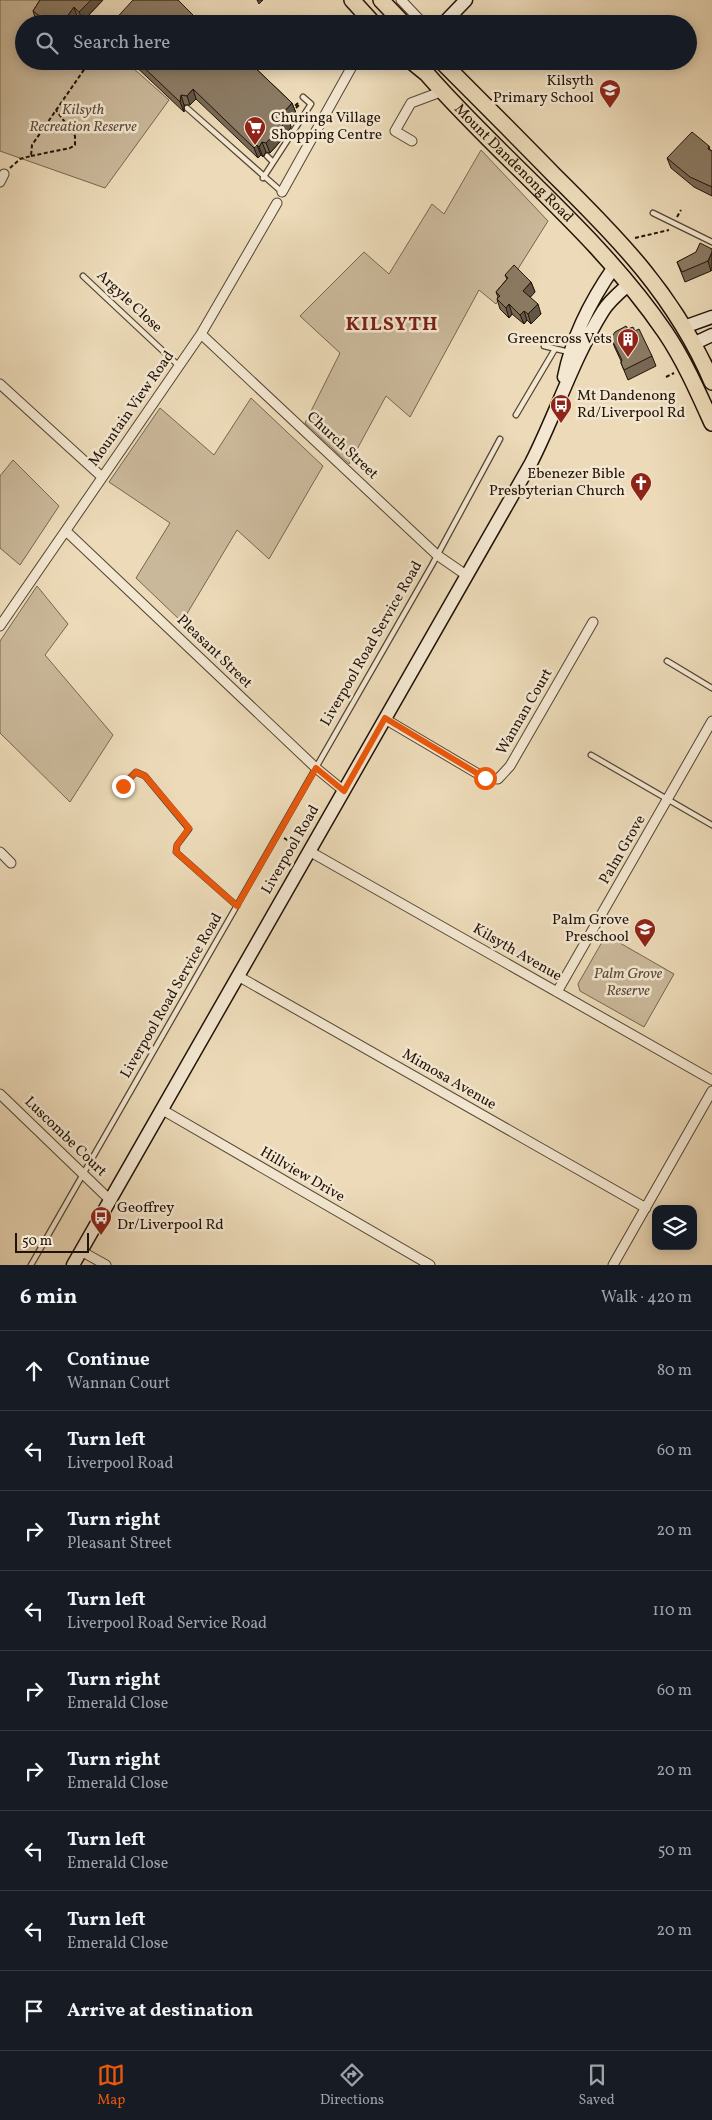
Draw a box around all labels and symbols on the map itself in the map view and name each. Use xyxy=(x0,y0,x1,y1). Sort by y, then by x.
place label: Kilsyth Primary School xyxy=(493,71,594,109)
school or university icon: Kilsyth Primary School xyxy=(598,78,622,109)
street label: Mount Dandenong Road xyxy=(449,99,578,227)
park label: Kilsyth Recreation Reserve xyxy=(29,100,137,138)
place label: Churinga Village Shopping Centre xyxy=(271,108,382,146)
supermarket icon: Churinga Village Shopping Centre xyxy=(243,115,267,146)
street label: Argyle Close xyxy=(91,266,167,338)
district label: KILSYTH xyxy=(346,311,438,339)
building icon: Greencross Vets xyxy=(616,327,640,358)
place label: Greencross Vets xyxy=(508,329,612,350)
street label: Mountain View Road xyxy=(84,347,180,471)
place label: Mt Dandenong Rd/Liverpool Rd xyxy=(577,386,685,424)
bus stop icon: Mt Dandenong Rd/Liverpool Rd xyxy=(549,393,573,424)
street label: Church Street xyxy=(302,407,382,485)
place label: Ebenezer Bible Presbyterian Church xyxy=(489,464,625,502)
church icon: Ebenezer Bible Presbyterian Church xyxy=(629,471,653,502)
street label: Liverpool Road Service Road xyxy=(316,557,428,731)
street label: Pleasant Street xyxy=(171,610,257,694)
street label: Wannan Court xyxy=(492,665,558,759)
route start xyxy=(474,767,497,790)
route end xyxy=(112,775,135,798)
street label: Liverpool Road xyxy=(257,802,325,898)
street label: Palm Grove xyxy=(595,811,651,889)
street label: Liverpool Road Service Road xyxy=(116,909,228,1083)
place label: Palm Grove Preschool xyxy=(552,910,629,948)
school or university icon: Palm Grove Preschool xyxy=(633,917,657,948)
street label: Kilsyth Avenue xyxy=(469,919,565,987)
park label: Palm Grove Reserve xyxy=(594,964,663,1002)
street label: Mimosa Avenue xyxy=(398,1044,500,1116)
street label: Luscombe Court xyxy=(19,1092,111,1182)
street label: Hillview Drive xyxy=(256,1142,348,1208)
place label: Geoffrey Dr/Liverpool Rd xyxy=(117,1198,224,1236)
bus stop icon: Geoffrey Dr/Liverpool Rd xyxy=(89,1205,113,1236)
scale bar xyxy=(15,1230,89,1253)

